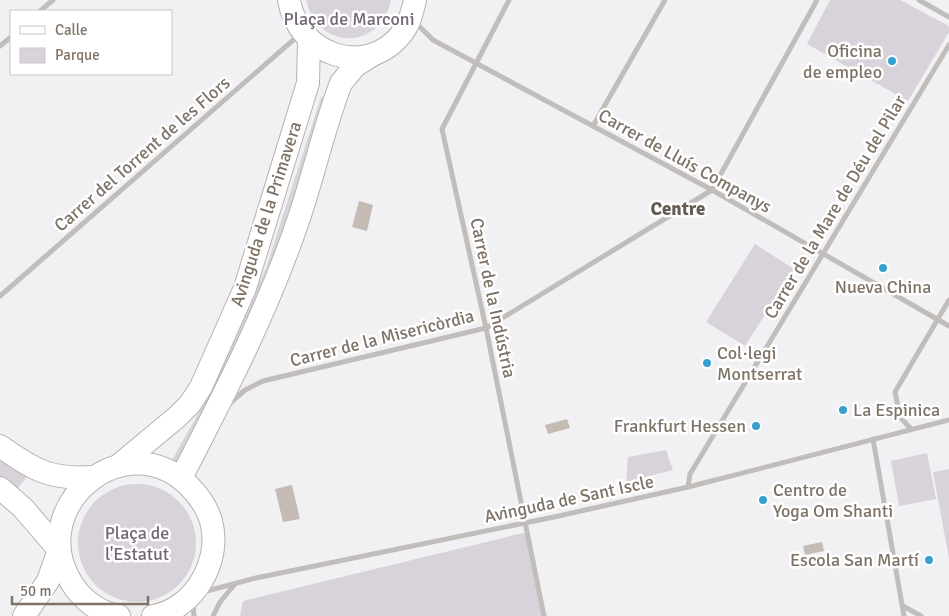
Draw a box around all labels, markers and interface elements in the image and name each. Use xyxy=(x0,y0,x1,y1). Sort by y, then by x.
park label: Plaça de Marconi xyxy=(283,8,415,30)
legend xyxy=(10,10,172,75)
text: Calle xyxy=(55,21,88,39)
place label: Oficina de empleo xyxy=(803,40,882,83)
text: Parque xyxy=(55,46,100,64)
marker: Oficina de empleo xyxy=(886,55,898,67)
street label: Carrer del Torrent de les Flors xyxy=(50,72,234,236)
street label: Carrer de la Mare de Déu del Pilar xyxy=(759,91,911,323)
street label: Carrer de Lluís Companys xyxy=(595,104,776,218)
street label: Avinguda de la Primavera xyxy=(226,118,306,310)
district label: Centre xyxy=(650,197,706,221)
street label: Carrer de la Indústria xyxy=(465,216,521,380)
marker: Nueva China xyxy=(877,262,889,274)
place label: Nueva China xyxy=(835,276,931,298)
street label: Carrer de la Misericòrdia xyxy=(288,304,476,372)
place label: Col·legi Montserrat xyxy=(717,342,802,385)
marker: Col·legi Montserrat xyxy=(701,357,713,369)
place label: La Espinica xyxy=(853,399,940,421)
marker: La Espinica xyxy=(837,404,849,416)
place label: Frankfurt Hessen xyxy=(614,415,746,437)
marker: Frankfurt Hessen xyxy=(750,420,762,432)
street label: Avinguda de Sant Iscle xyxy=(482,470,656,528)
place label: Centro de Yoga Om Shanti xyxy=(773,479,893,522)
marker: Centro de Yoga Om Shanti xyxy=(757,494,769,506)
park label: Plaça de l'Estatut xyxy=(105,522,169,565)
place label: Escola San Martí xyxy=(790,549,919,571)
marker: Escola San Martí xyxy=(923,554,935,566)
scale bar xyxy=(12,574,149,606)
text: 50 m xyxy=(20,582,51,600)

